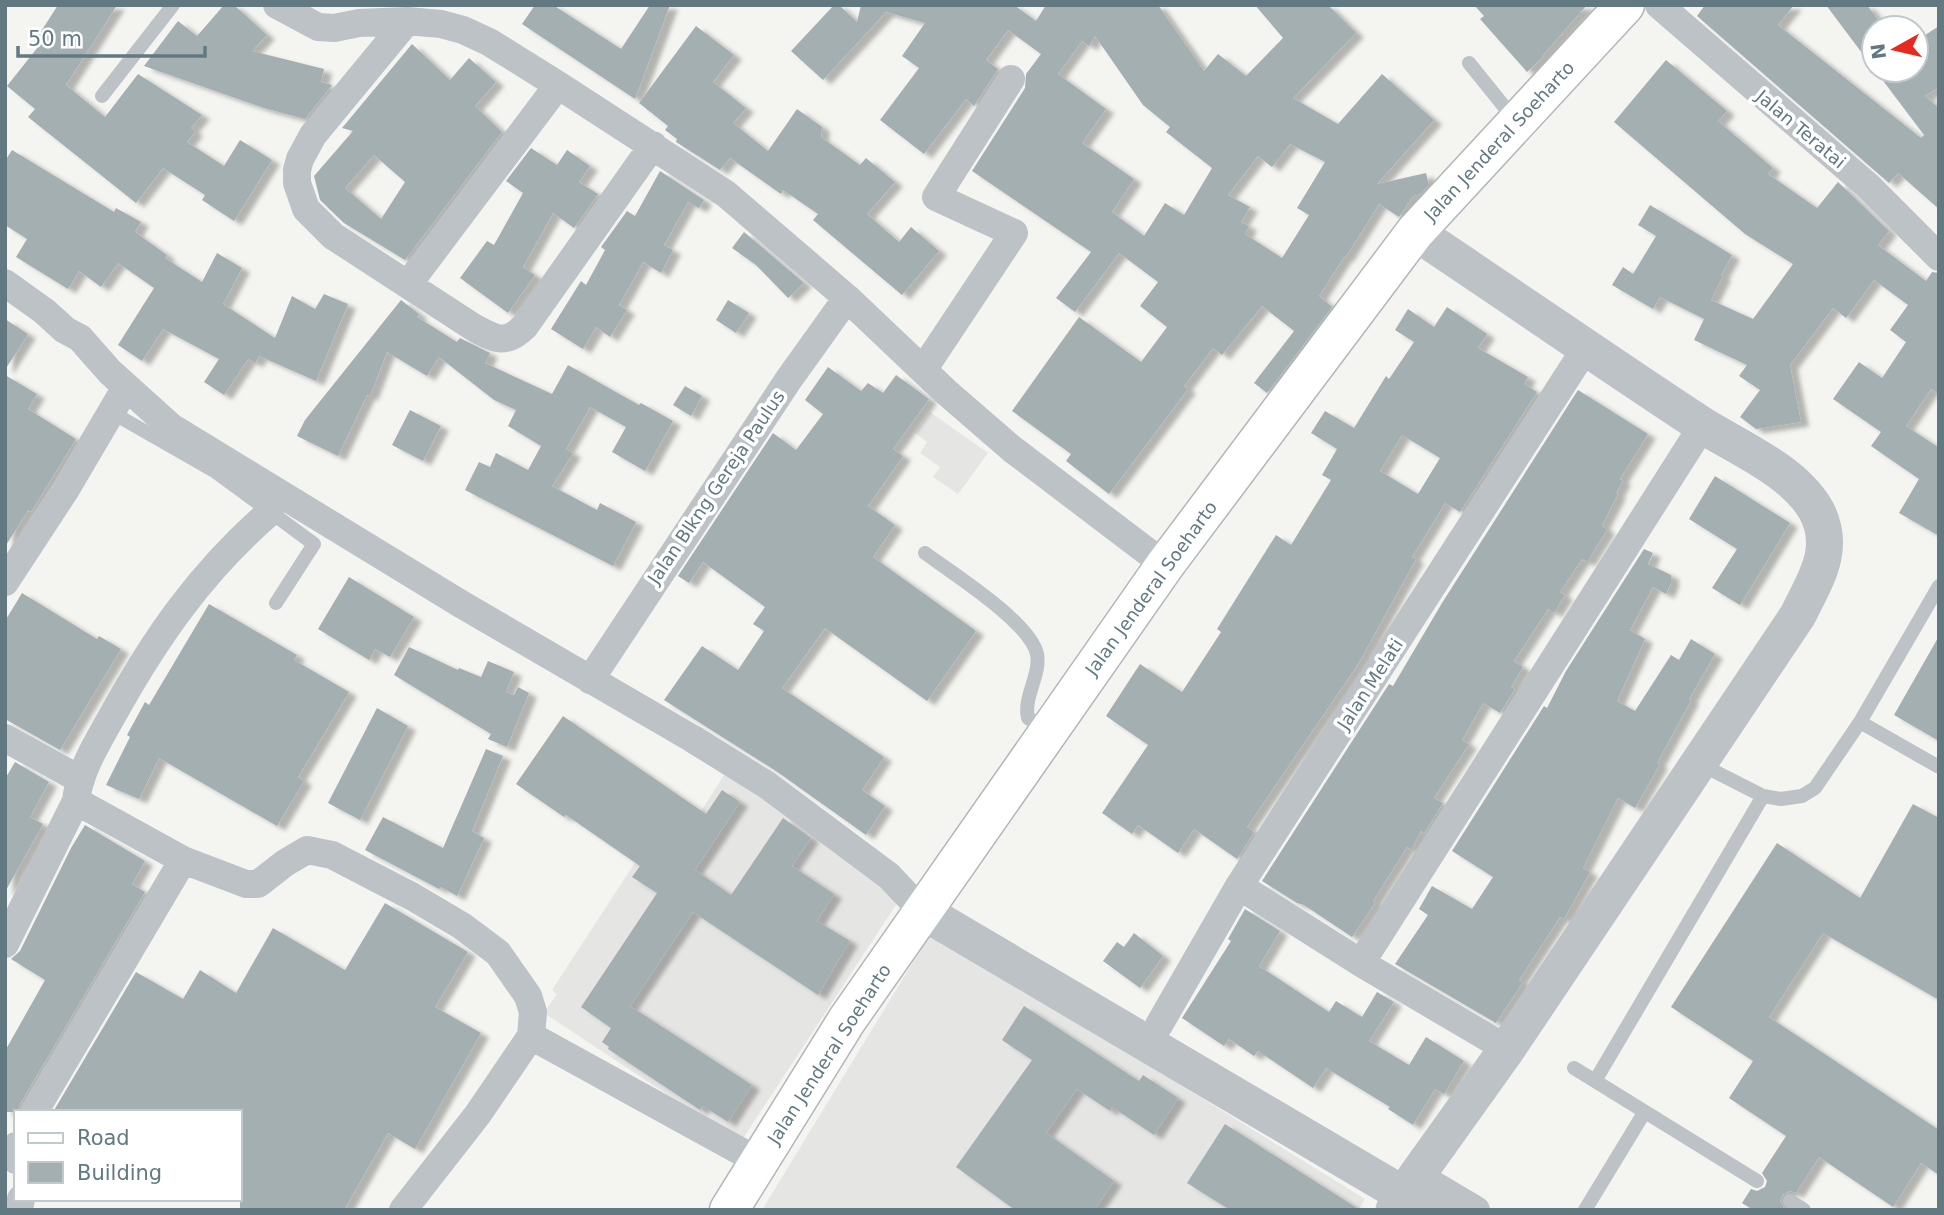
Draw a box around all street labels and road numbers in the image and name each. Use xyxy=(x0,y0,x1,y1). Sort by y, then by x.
street label: Jalan Jenderal Soeharto xyxy=(1419,57,1578,226)
street label: Jalan Teratai xyxy=(1751,85,1850,172)
street label: Jalan Blkng Gereja Paulus xyxy=(643,386,789,589)
street label: Jalan Jenderal Soeharto xyxy=(1080,497,1221,680)
street label: Jalan Melati xyxy=(1332,635,1407,734)
street label: Jalan Jenderal Soeharto xyxy=(762,960,895,1149)

